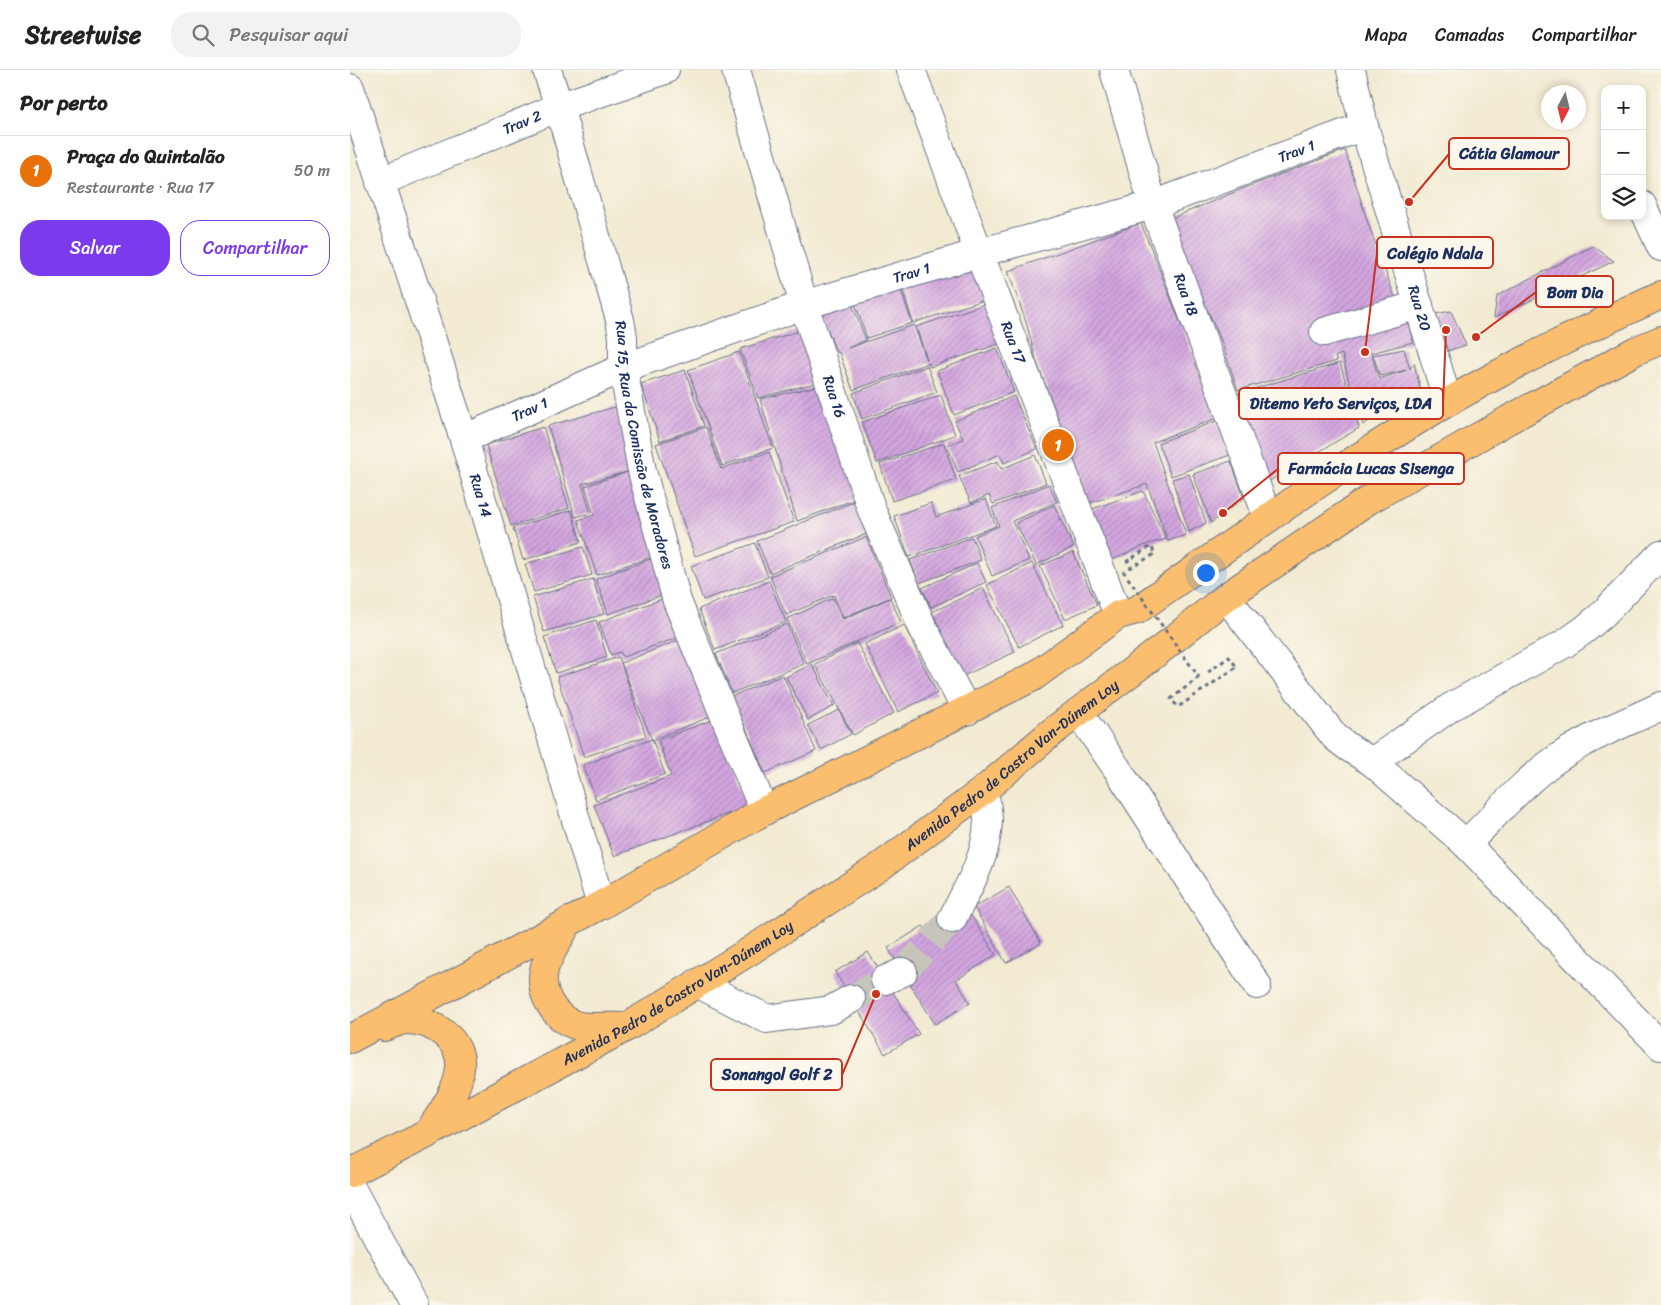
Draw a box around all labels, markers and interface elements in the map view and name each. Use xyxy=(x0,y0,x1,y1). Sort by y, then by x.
search box xyxy=(171,12,521,57)
text: Streetwise xyxy=(25,14,141,56)
text: Pesquisar aqui xyxy=(229,18,348,51)
text: Mapa xyxy=(1365,19,1407,51)
text: Camadas xyxy=(1435,19,1504,51)
text: Compartilhar xyxy=(1532,19,1636,51)
icon: search xyxy=(189,21,217,49)
text: Por perto xyxy=(20,84,108,122)
north arrow xyxy=(1541,85,1586,130)
map controls xyxy=(1601,85,1646,220)
button: + xyxy=(1601,85,1646,130)
street label: Trav 2 xyxy=(498,103,546,142)
button: − xyxy=(1601,130,1646,175)
street label: Trav 1 xyxy=(1274,132,1319,170)
callout: Cátia Glamour xyxy=(1449,138,1569,169)
text: Cátia Glamour xyxy=(1458,139,1560,168)
text: Praça do Quintalão xyxy=(67,140,225,173)
text: 1 xyxy=(33,156,39,185)
text: 50 m xyxy=(294,156,330,185)
text: Restaurante · Rua 17 xyxy=(67,173,213,202)
button: layers xyxy=(1601,175,1646,220)
button: Salvar xyxy=(20,220,170,276)
button: Compartilhar xyxy=(180,220,330,276)
callout: Colégio Ndala xyxy=(1377,237,1493,268)
text: Colégio Ndala xyxy=(1386,239,1484,268)
street label: Trav 1 xyxy=(890,255,933,291)
street label: Rua 18 xyxy=(1166,269,1206,320)
callout: Bom Dia xyxy=(1536,276,1613,307)
text: Bom Dia xyxy=(1547,278,1604,307)
street label: Rua 20 xyxy=(1400,282,1439,334)
street label: Rua 17 xyxy=(993,317,1034,369)
street label: Rua 15, Rua da Comissão de Moradores xyxy=(607,319,681,573)
street label: Rua 16 xyxy=(815,372,853,421)
callout: Ditemo Yeto Serviços, LDA xyxy=(1239,388,1443,419)
text: Ditemo Yeto Serviços, LDA xyxy=(1250,389,1432,418)
street label: Trav 1 xyxy=(507,390,552,429)
pin: 1 xyxy=(1042,426,1074,464)
callout: Farmácia Lucas Sisenga xyxy=(1278,453,1464,484)
text: Farmácia Lucas Sisenga xyxy=(1287,454,1455,483)
street label: Rua 14 xyxy=(462,471,499,521)
your location xyxy=(1193,560,1219,586)
street label: Avenida Pedro de Castro Van-Dúnem Loy xyxy=(898,672,1125,858)
street label: Avenida Pedro de Castro Van-Dúnem Loy xyxy=(556,913,799,1073)
callout: Sonangol Golf 2 xyxy=(711,1059,842,1090)
text: Sonangol Golf 2 xyxy=(720,1060,833,1089)

